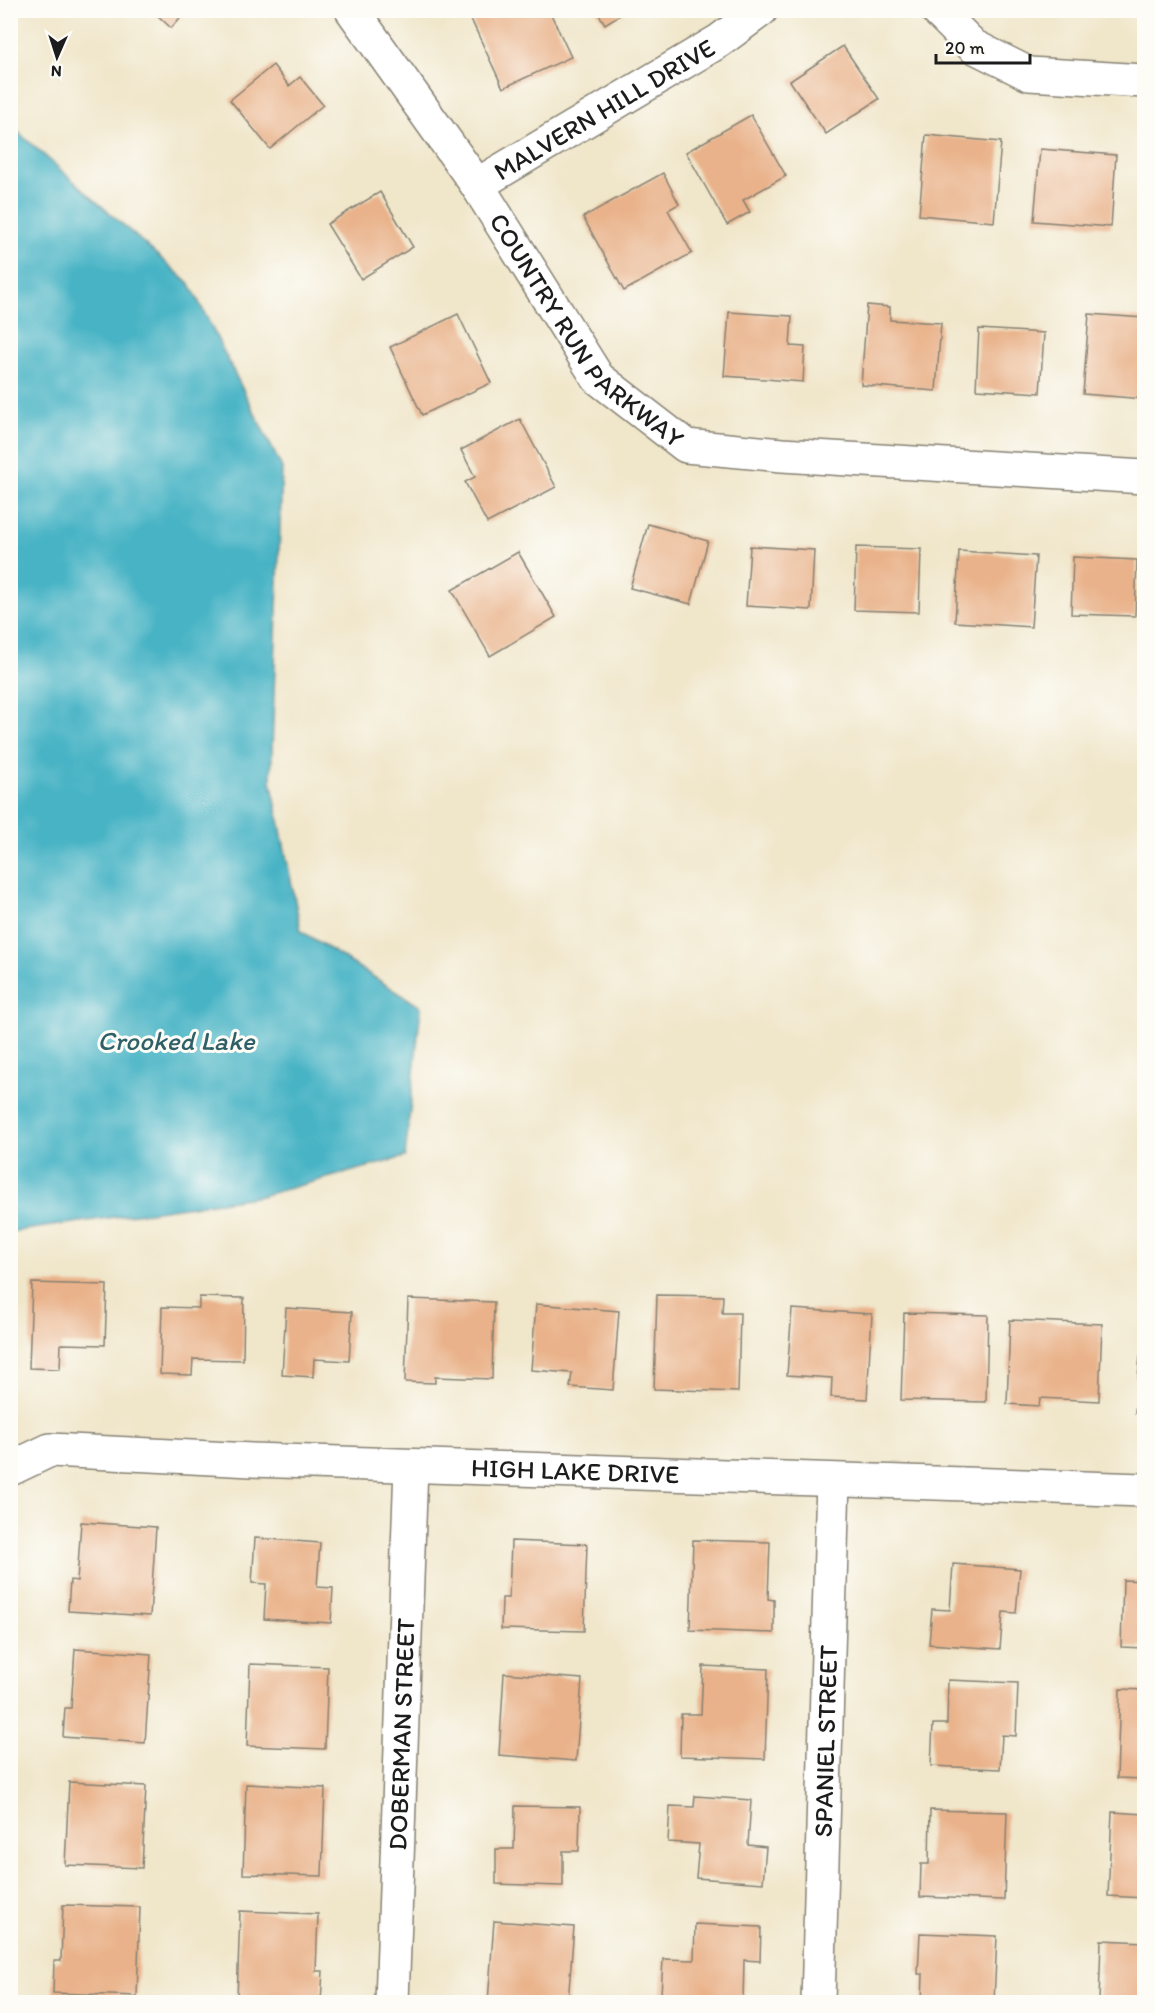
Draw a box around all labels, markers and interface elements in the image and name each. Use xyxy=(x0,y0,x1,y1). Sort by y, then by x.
north arrow xyxy=(27,27,87,87)
scale bar xyxy=(936,27,1030,65)
street label: MALVERN HILL DRIVE xyxy=(488,31,720,187)
text: 20 m xyxy=(945,37,985,59)
text: N xyxy=(50,62,62,81)
street label: COUNTRY RUN PARKWAY xyxy=(483,207,690,454)
water label: Crooked Lake xyxy=(97,1024,256,1057)
street label: HIGH LAKE DRIVE xyxy=(471,1451,680,1490)
street label: DOBERMAN STREET xyxy=(381,1617,422,1851)
street label: SPANIEL STREET xyxy=(807,1644,844,1838)

